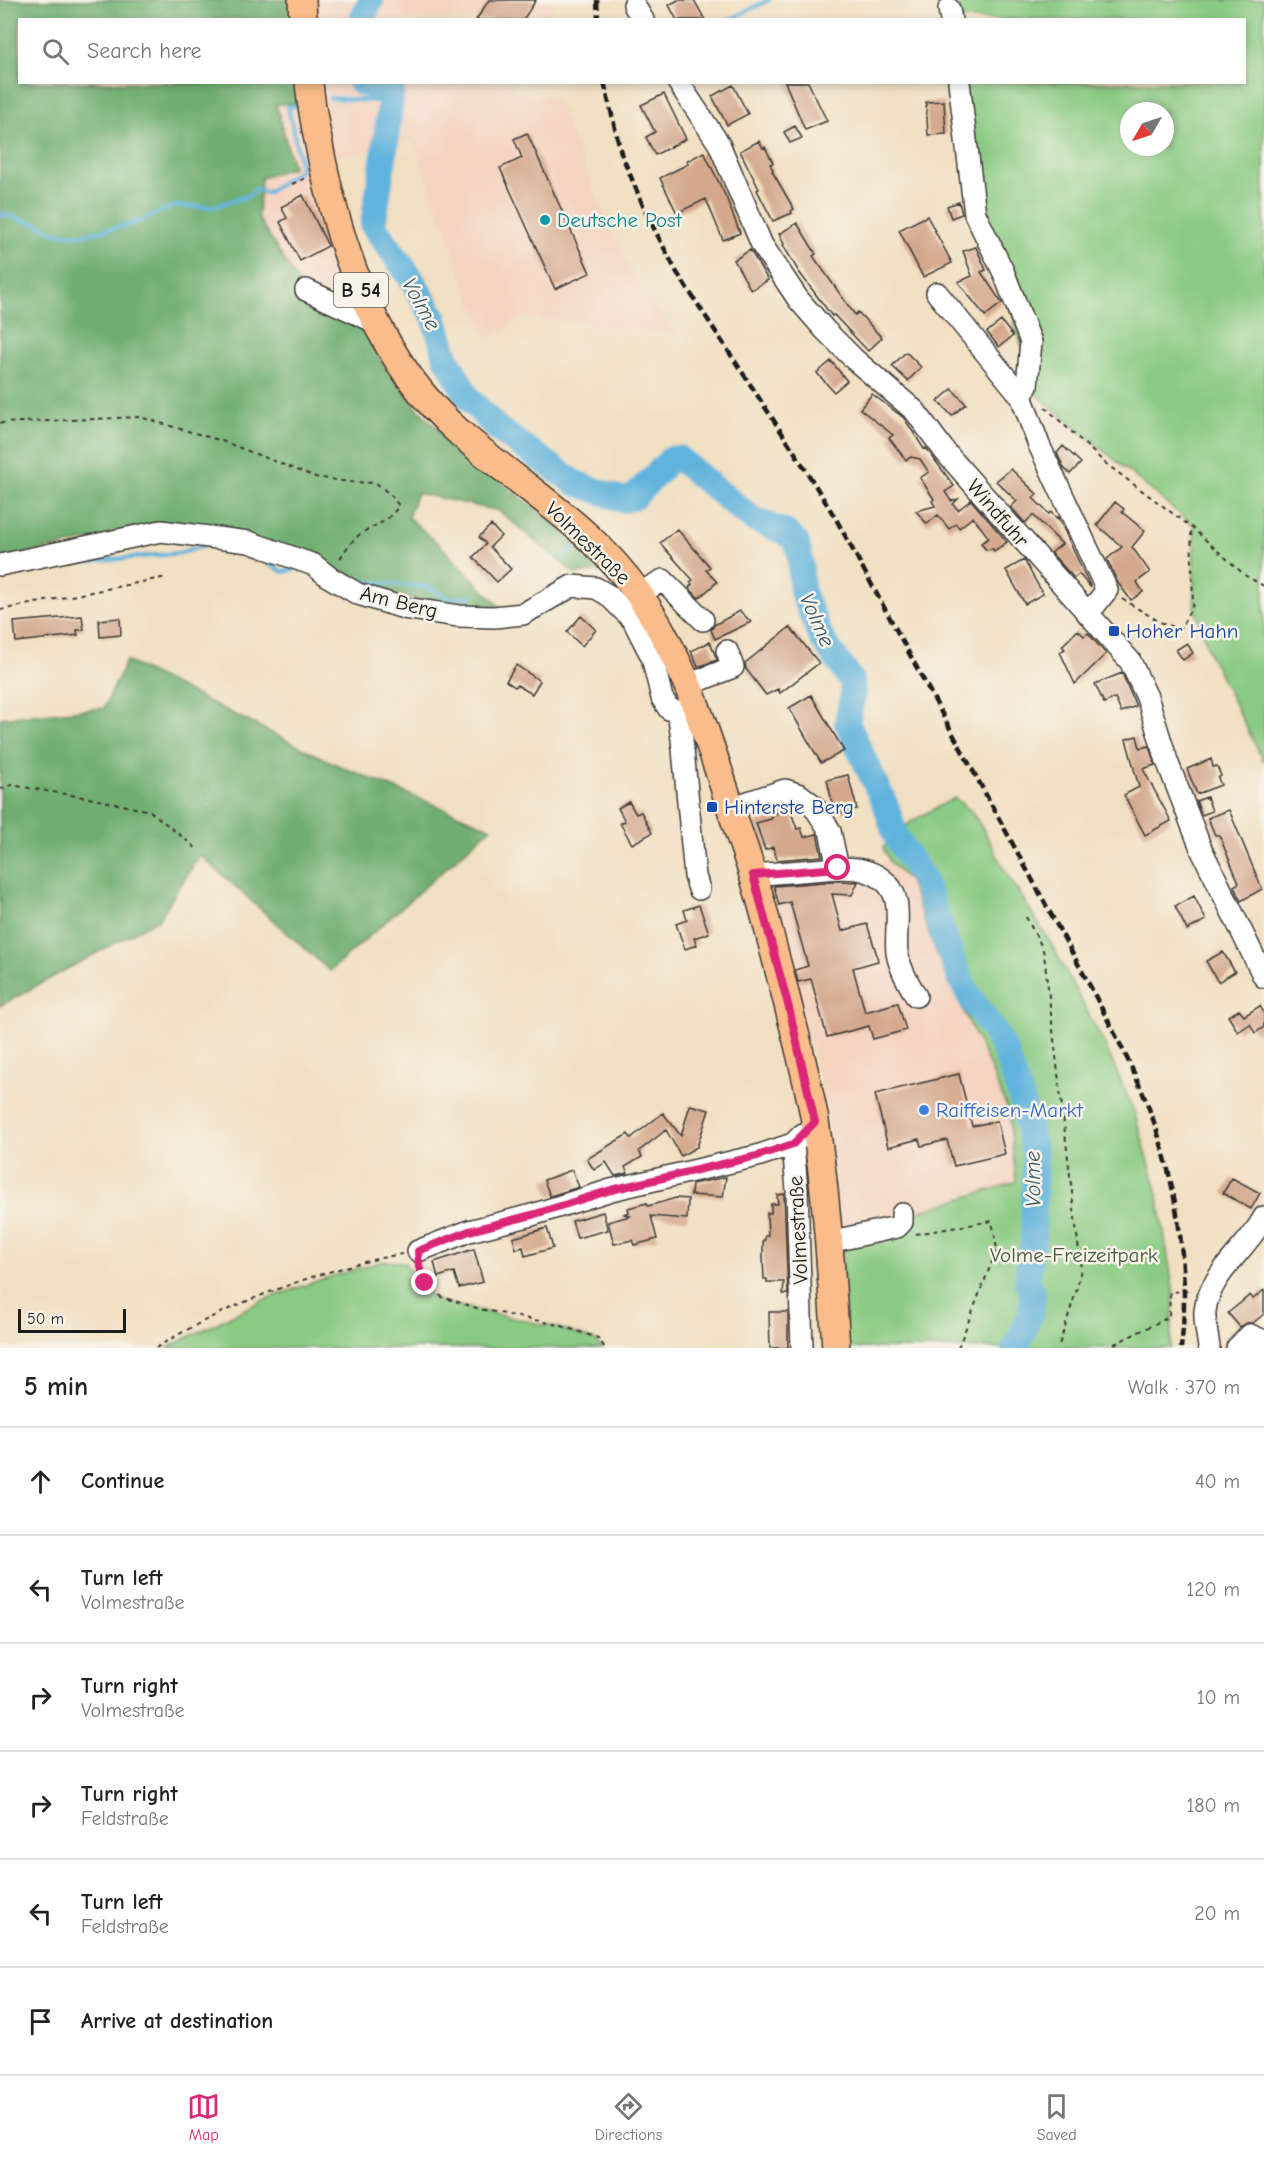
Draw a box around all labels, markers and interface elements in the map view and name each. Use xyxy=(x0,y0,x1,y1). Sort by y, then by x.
search box xyxy=(18,18,1246,84)
icon: search xyxy=(39,35,72,68)
text: Search here xyxy=(87,38,202,64)
north arrow xyxy=(1120,102,1174,156)
place label: Deutsche Post xyxy=(557,208,683,232)
marker: Deutsche Post xyxy=(538,213,552,227)
road number: B 54 xyxy=(334,273,388,307)
water label: Volme xyxy=(396,273,446,335)
street label: Windfuhr xyxy=(962,474,1034,552)
street label: Volmestraße xyxy=(541,497,635,589)
street label: Am Berg xyxy=(358,581,440,623)
water label: Volme xyxy=(794,589,840,651)
place label: Hoher Hahn xyxy=(1126,619,1238,643)
marker: Hoher Hahn xyxy=(1107,624,1121,638)
place label: Hinterste Berg xyxy=(724,795,854,819)
marker: Hinterste Berg xyxy=(705,800,719,814)
route start xyxy=(824,854,850,880)
place label: Raiffeisen-Markt xyxy=(936,1098,1084,1122)
marker: Raiffeisen-Markt xyxy=(917,1103,931,1117)
water label: Volme xyxy=(1020,1150,1046,1208)
street label: Volmestraße xyxy=(783,1175,813,1285)
park label: Volme-Freizeitpark xyxy=(990,1243,1158,1267)
route end xyxy=(411,1269,437,1295)
scale bar xyxy=(18,1306,126,1334)
text: 50 m xyxy=(27,1310,64,1328)
text: 5 min xyxy=(24,1372,88,1402)
text: Walk · 370 m xyxy=(1128,1376,1240,1399)
icon: ahead xyxy=(24,1465,57,1498)
text: Continue xyxy=(81,1468,164,1494)
text: 40 m xyxy=(1195,1470,1240,1493)
text: Turn left xyxy=(81,1565,163,1591)
icon: left xyxy=(24,1573,57,1606)
text: 120 m xyxy=(1186,1578,1240,1601)
text: Volmestraße xyxy=(81,1591,185,1614)
text: Turn right xyxy=(81,1673,178,1699)
icon: right xyxy=(24,1681,57,1714)
text: 10 m xyxy=(1197,1686,1240,1709)
text: Volmestraße xyxy=(81,1699,185,1722)
text: Turn right xyxy=(81,1781,178,1807)
icon: right xyxy=(24,1789,57,1822)
text: 180 m xyxy=(1186,1794,1240,1817)
text: Feldstraße xyxy=(81,1807,169,1830)
text: Turn left xyxy=(81,1889,163,1915)
icon: left xyxy=(24,1897,57,1930)
text: 20 m xyxy=(1194,1902,1240,1925)
text: Feldstraße xyxy=(81,1915,169,1938)
icon: arrive xyxy=(24,2005,57,2038)
text: Arrive at destination xyxy=(81,2008,273,2034)
tab: Map xyxy=(187,2090,220,2144)
tab: Directions xyxy=(595,2090,662,2144)
tab: Saved xyxy=(1037,2090,1077,2144)

